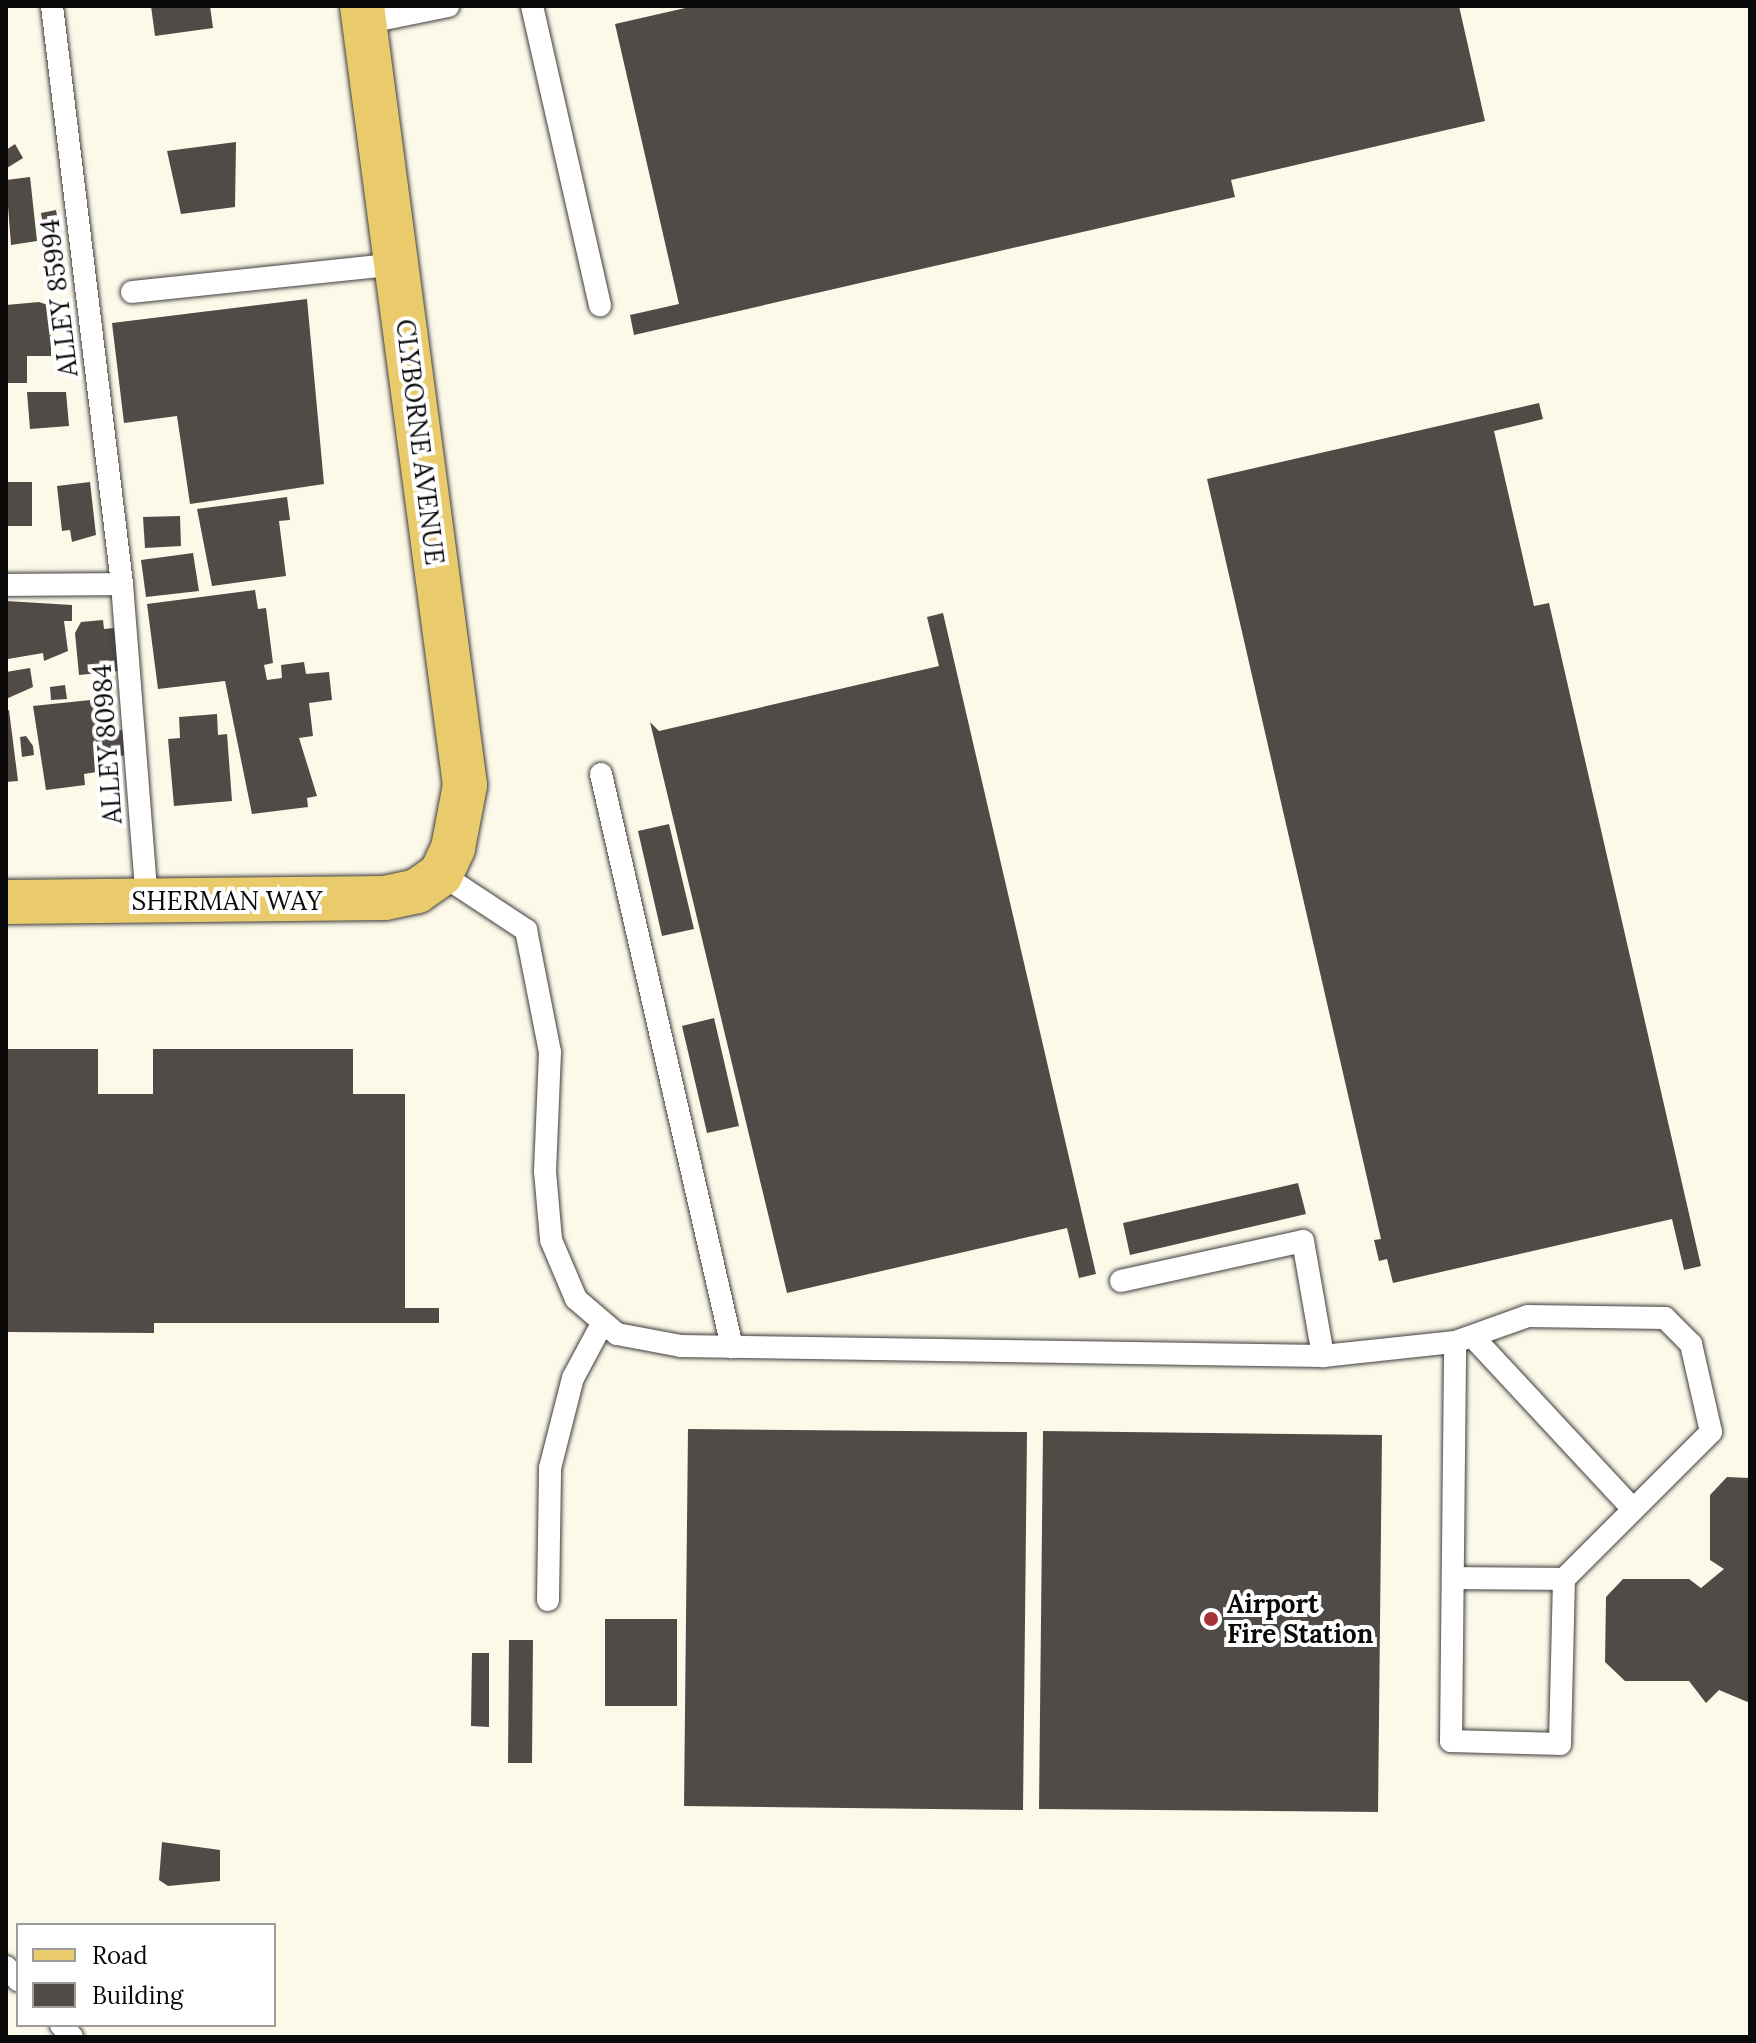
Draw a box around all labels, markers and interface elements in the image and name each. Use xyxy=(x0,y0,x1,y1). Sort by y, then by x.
street label: ALLEY 85994 xyxy=(34,217,84,379)
street label: CLYBORNE AVENUE xyxy=(389,317,451,567)
street label: ALLEY 80984 xyxy=(86,663,128,825)
street label: SHERMAN WAY xyxy=(132,885,322,917)
place label: Airport Fire Station xyxy=(1227,1588,1373,1650)
marker: Airport Fire Station xyxy=(1202,1610,1220,1628)
legend xyxy=(16,1923,276,2027)
text: Road xyxy=(92,1940,148,1971)
text: Building xyxy=(92,1980,183,2011)

